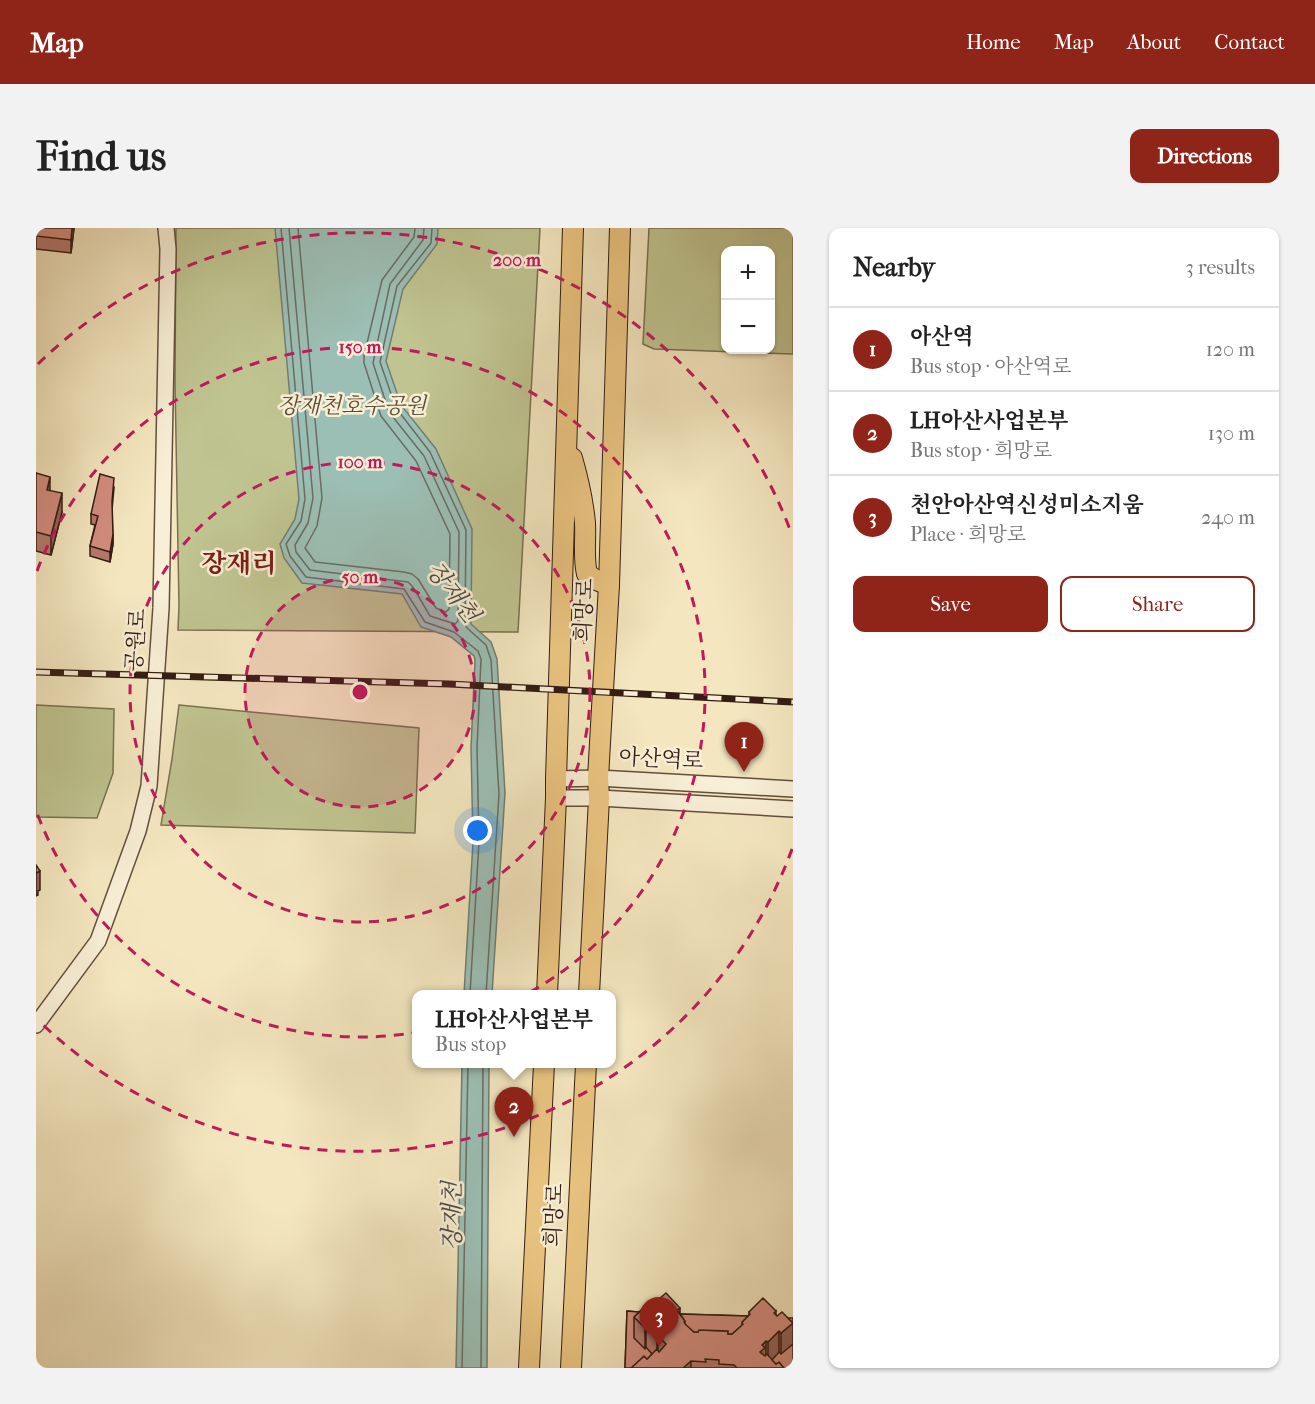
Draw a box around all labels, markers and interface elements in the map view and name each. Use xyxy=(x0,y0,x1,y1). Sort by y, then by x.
text: Map xyxy=(30,26,84,59)
text: Home xyxy=(966,30,1021,54)
text: Map xyxy=(1054,30,1094,54)
text: About xyxy=(1127,30,1181,54)
text: Contact xyxy=(1214,30,1285,54)
button: Directions xyxy=(1130,129,1279,183)
text: Find us xyxy=(36,132,166,181)
map controls xyxy=(721,246,775,354)
button: + xyxy=(721,246,775,300)
text: 200 m xyxy=(493,250,542,271)
text: Nearby xyxy=(853,252,935,283)
text: 3 results xyxy=(1186,256,1255,279)
button: − xyxy=(721,300,775,354)
text: 아산역 xyxy=(910,324,974,350)
text: 150 m xyxy=(339,337,382,358)
text: 1 xyxy=(869,338,876,361)
text: 120 m xyxy=(1206,338,1255,361)
text: Bus stop · 아산역로 xyxy=(910,355,1071,378)
park label: 장재천호수공원 xyxy=(278,393,428,419)
text: LH아산사업본부 xyxy=(910,408,1068,434)
text: 2 xyxy=(867,422,878,445)
text: 130 m xyxy=(1208,422,1255,445)
text: Bus stop · 희망로 xyxy=(910,439,1052,462)
text: 100 m xyxy=(337,452,384,473)
text: 천안아산역신성미소지움 xyxy=(910,492,1144,518)
text: 3 xyxy=(868,506,877,529)
text: 240 m xyxy=(1201,506,1255,529)
text: Place · 희망로 xyxy=(910,523,1026,546)
district label: 장재리 xyxy=(201,548,277,579)
water label: 장재천 xyxy=(421,556,487,629)
text: 50 m xyxy=(342,567,379,588)
button: Save xyxy=(853,576,1048,632)
button: Share xyxy=(1060,576,1255,632)
street label: 희망로 xyxy=(569,577,599,643)
street label: 공원로 xyxy=(121,607,151,673)
centre of rings xyxy=(350,682,370,702)
pin: 1 xyxy=(724,722,764,772)
street label: 아산역로 xyxy=(618,744,704,774)
your location xyxy=(463,816,492,845)
popup xyxy=(412,990,616,1068)
text: LH아산사업본부 xyxy=(435,1007,593,1033)
text: Bus stop xyxy=(435,1033,506,1056)
pin: 2 xyxy=(494,1088,534,1137)
water label: 장재천 xyxy=(438,1179,466,1251)
street label: 희망로 xyxy=(539,1182,569,1248)
pin: 3 xyxy=(640,1298,678,1347)

